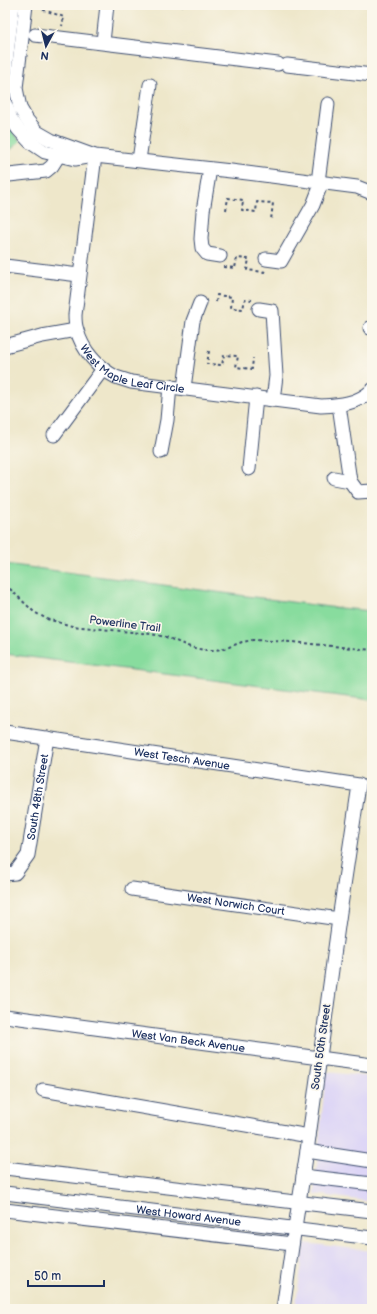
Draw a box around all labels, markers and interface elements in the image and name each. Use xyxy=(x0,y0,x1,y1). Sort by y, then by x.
north arrow xyxy=(26,26,66,66)
text: N xyxy=(40,48,50,62)
street label: West Maple Leaf Circle xyxy=(78,342,186,395)
street label: Powerline Trail xyxy=(89,613,161,635)
street label: West Tesch Avenue xyxy=(133,745,231,772)
street label: South 48th Street xyxy=(24,752,51,841)
street label: West Norwich Court xyxy=(186,891,286,918)
street label: South 50th Street xyxy=(309,1003,334,1091)
street label: West Van Beck Avenue xyxy=(131,1026,246,1055)
street label: West Howard Avenue xyxy=(135,1203,242,1228)
scale bar xyxy=(28,1262,104,1288)
text: 50 m xyxy=(34,1269,61,1284)

